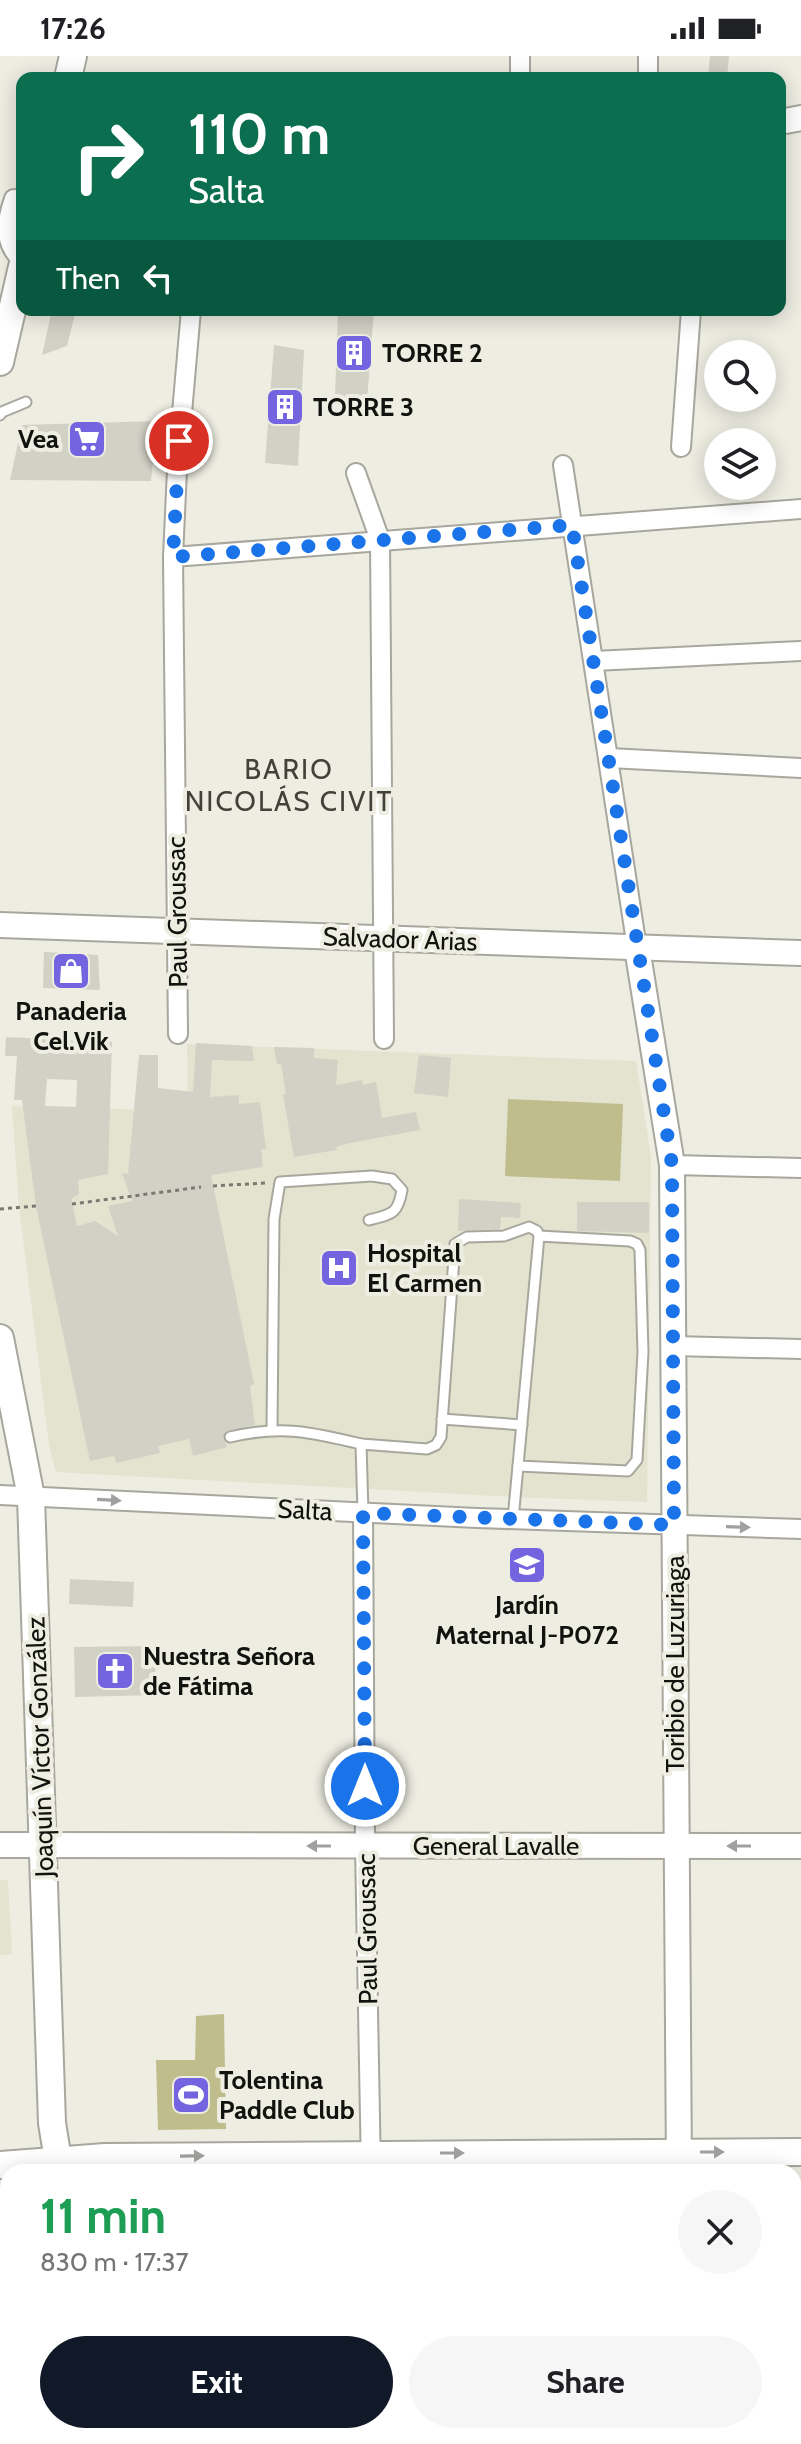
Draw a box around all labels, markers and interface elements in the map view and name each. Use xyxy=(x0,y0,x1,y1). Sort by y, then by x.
text: 17:26 xyxy=(40,10,106,47)
text: 110 m xyxy=(188,100,330,168)
icon: right xyxy=(56,104,160,208)
text: Salta xyxy=(188,168,264,212)
icon: left xyxy=(136,256,180,300)
text: Then xyxy=(56,260,120,297)
building icon: TORRE 2 xyxy=(333,332,375,374)
place label: TORRE 2 xyxy=(382,337,483,369)
map controls xyxy=(704,340,776,500)
button: search xyxy=(704,340,776,412)
building icon: TORRE 3 xyxy=(264,386,306,428)
place label: TORRE 3 xyxy=(313,391,414,423)
pin xyxy=(145,407,213,475)
supermarket icon: Vea xyxy=(66,418,108,460)
icon: arrive xyxy=(157,419,201,463)
place label: Vea xyxy=(18,423,59,455)
button: layers xyxy=(704,428,776,500)
district label: BARIO NICOLÁS CIVIT xyxy=(185,752,393,818)
street label: Paul Groussac xyxy=(160,836,194,988)
street label: Salvador Arias xyxy=(322,920,478,958)
shop icon: Panaderia Cel.Vik xyxy=(50,950,92,992)
place label: Panaderia Cel.Vik xyxy=(15,995,127,1057)
place label: Hospital El Carmen xyxy=(367,1237,482,1299)
hospital icon: Hospital El Carmen xyxy=(318,1247,360,1289)
street label: Salta xyxy=(277,1493,334,1527)
one-way arrow xyxy=(97,1494,122,1507)
one-way arrow xyxy=(726,1521,751,1534)
school or university icon: Jardín Maternal J-P072 xyxy=(506,1544,548,1586)
street label: Toribio de Luzuriaga xyxy=(659,1555,691,1773)
place label: Jardín Maternal J-P072 xyxy=(435,1589,619,1651)
street label: Joaquín Víctor González xyxy=(19,1616,61,1879)
place label: Nuestra Señora de Fátima xyxy=(143,1640,315,1702)
church icon: Nuestra Señora de Fátima xyxy=(94,1650,136,1692)
position arrow xyxy=(323,1744,407,1828)
street label: General Lavalle xyxy=(413,1830,579,1862)
one-way arrow xyxy=(306,1840,331,1852)
one-way arrow xyxy=(726,1840,751,1852)
street label: Paul Groussac xyxy=(350,1853,384,2005)
place label: Tolentina Paddle Club xyxy=(219,2064,355,2126)
sports icon: Tolentina Paddle Club xyxy=(170,2074,212,2116)
one-way arrow xyxy=(700,2146,725,2158)
one-way arrow xyxy=(440,2147,465,2160)
one-way arrow xyxy=(180,2150,205,2162)
text: 11 min xyxy=(40,2187,166,2245)
button: close xyxy=(678,2190,762,2274)
text: 830 m · 17:37 xyxy=(40,2246,189,2278)
button: Exit xyxy=(40,2336,393,2428)
button: Share xyxy=(409,2336,762,2428)

